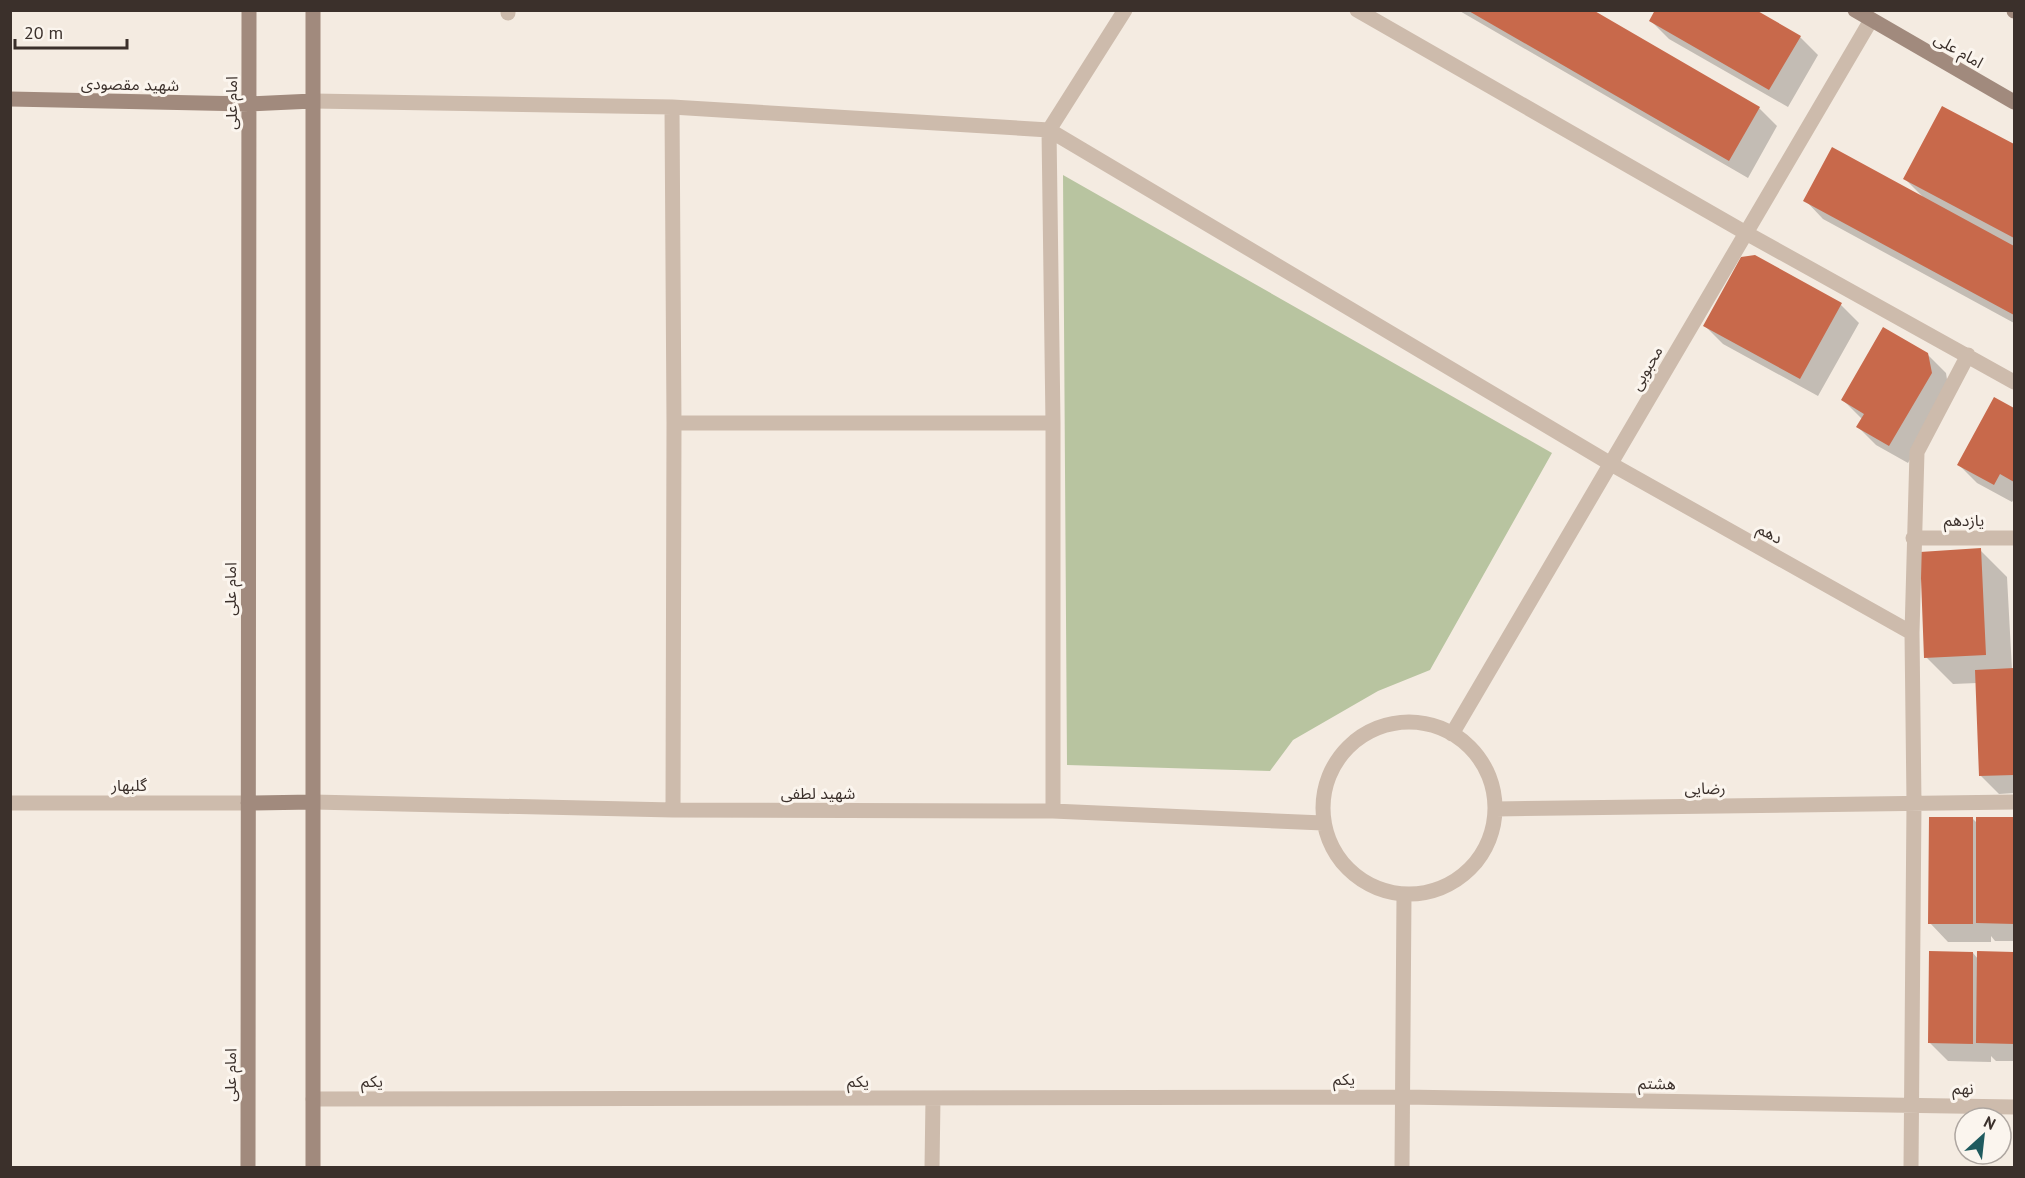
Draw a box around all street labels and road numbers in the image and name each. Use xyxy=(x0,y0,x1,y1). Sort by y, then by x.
street label: امام علی xyxy=(1929,28,1987,75)
street label: شهید مقصودی xyxy=(81,73,179,95)
street label: امام علی xyxy=(221,76,244,130)
street label: محبوبی xyxy=(1625,342,1667,394)
street label: یازدهم xyxy=(1944,510,1984,533)
street label: دهم xyxy=(1752,518,1786,551)
street label: امام علی xyxy=(220,562,243,616)
street label: گلبهار xyxy=(110,775,147,795)
street label: رضایی xyxy=(1684,778,1726,798)
street label: شهید لطفی xyxy=(781,783,855,803)
street label: امام علی xyxy=(220,1048,243,1102)
street label: یکم xyxy=(1333,1069,1355,1092)
street label: یکم xyxy=(361,1071,383,1094)
street label: یکم xyxy=(847,1071,869,1094)
street label: هشتم xyxy=(1638,1073,1676,1096)
street label: نهم xyxy=(1952,1078,1974,1101)

